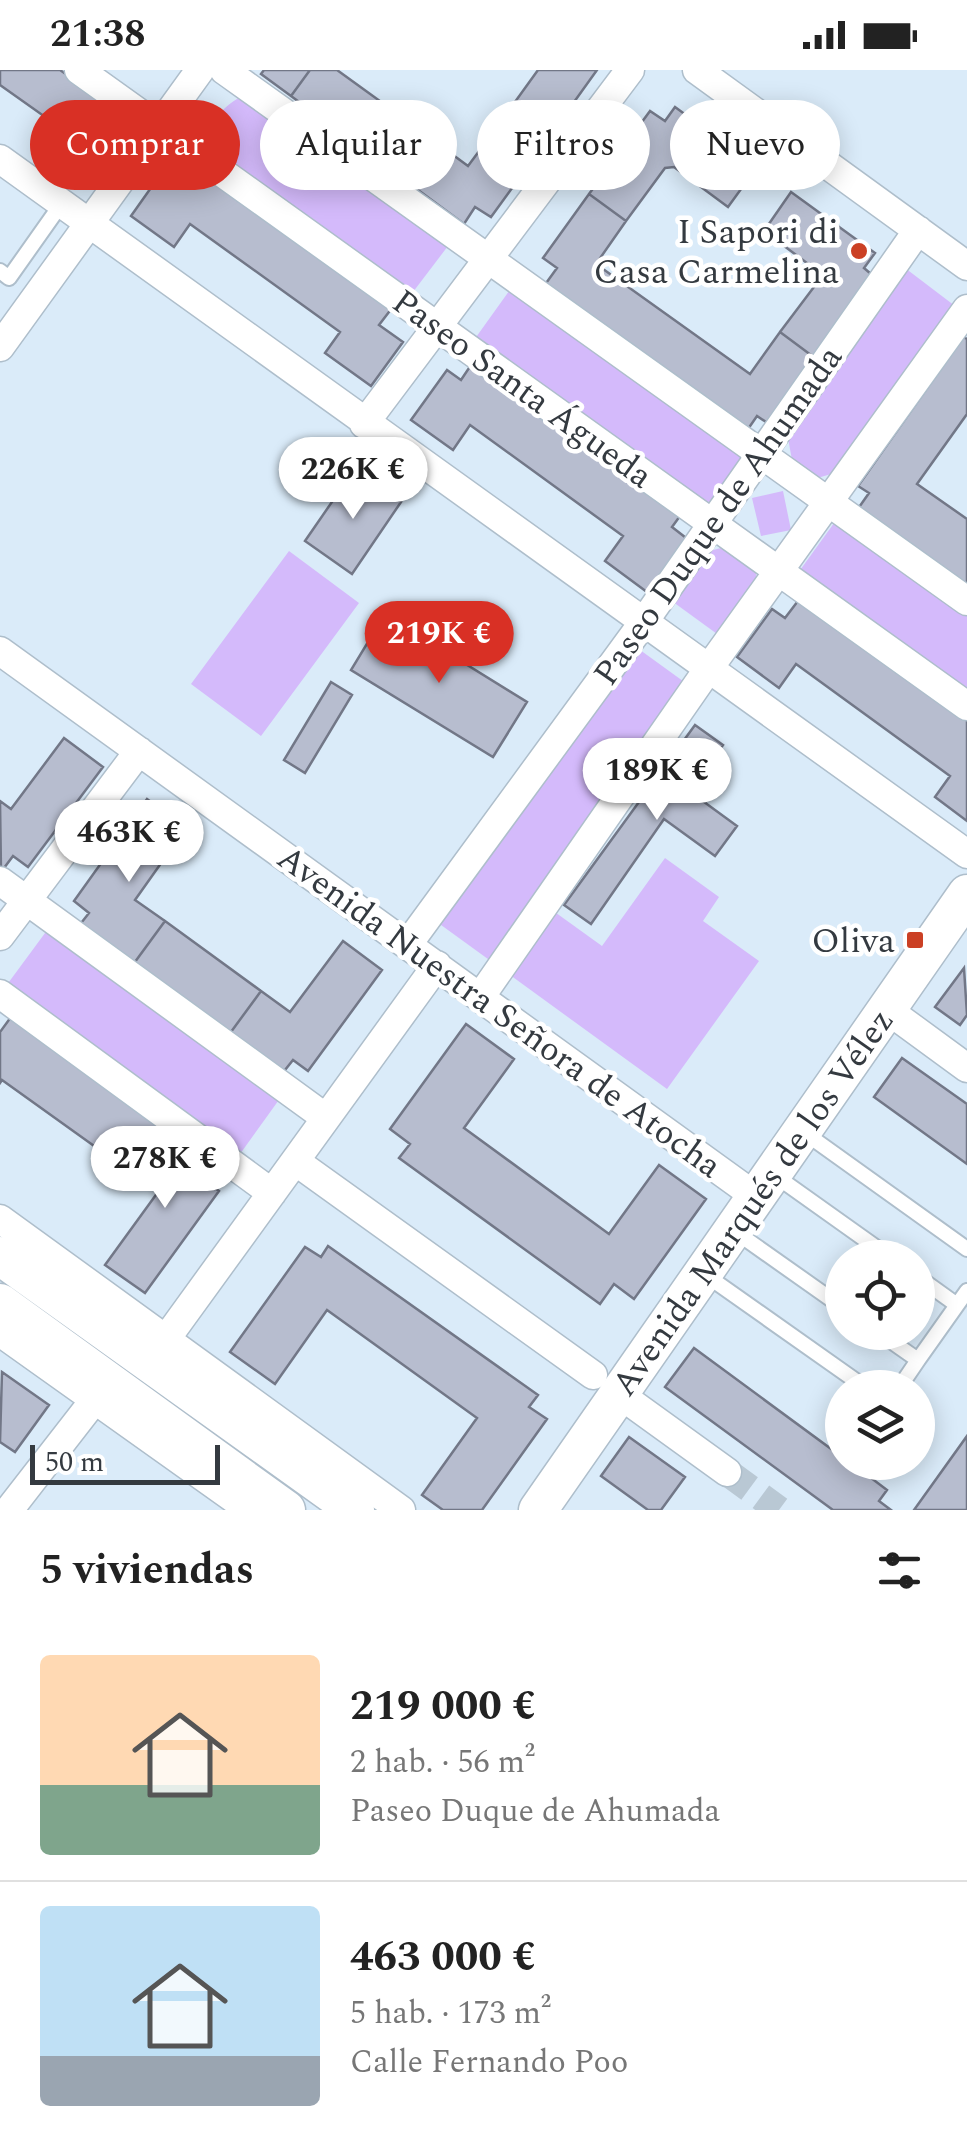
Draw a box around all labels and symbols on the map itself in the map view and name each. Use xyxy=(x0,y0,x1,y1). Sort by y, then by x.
place label: I Sapori di Casa Carmelina xyxy=(593,206,839,299)
marker: I Sapori di Casa Carmelina xyxy=(848,240,870,262)
street label: Paseo Santa Águeda xyxy=(381,276,664,502)
street label: Paseo Duque de Ahumada xyxy=(580,335,856,697)
pin: 226K € xyxy=(272,437,434,522)
pin: 219K € xyxy=(358,601,520,686)
pin: 189K € xyxy=(576,738,738,823)
pin: 463K € xyxy=(48,800,210,885)
street label: Avenida Nuestra Señora de Atocha xyxy=(266,832,733,1192)
place label: Oliva xyxy=(812,915,895,968)
marker: Oliva xyxy=(904,929,926,951)
street label: Avenida Marqués de los Vélez xyxy=(599,998,908,1408)
pin: 278K € xyxy=(84,1126,246,1211)
scale bar xyxy=(30,1440,220,1484)

